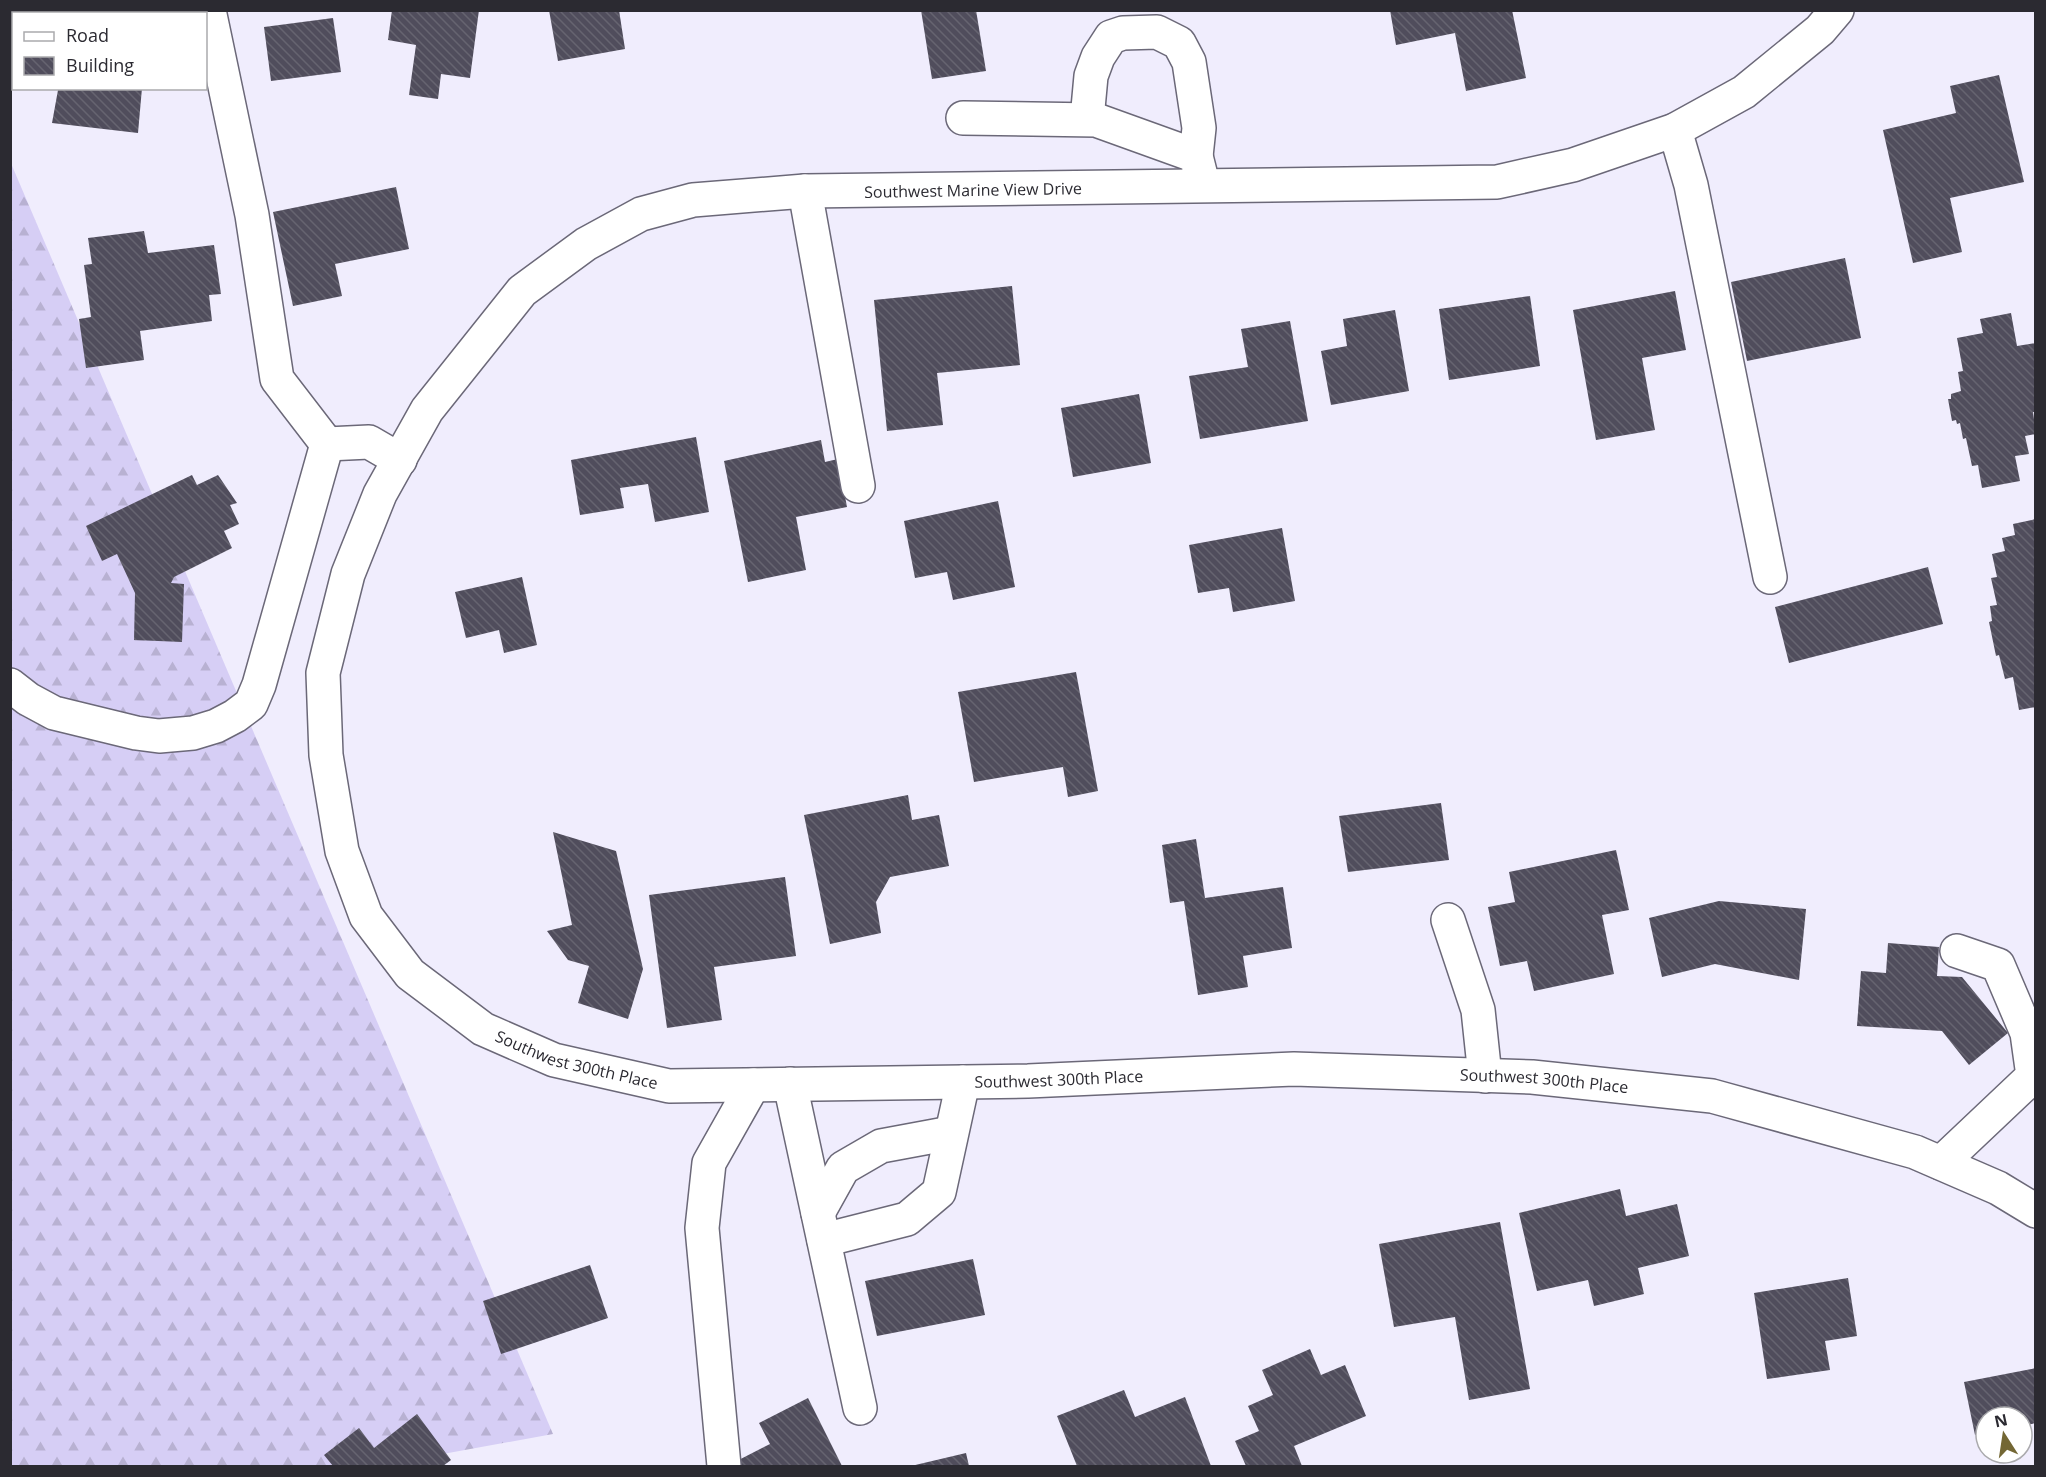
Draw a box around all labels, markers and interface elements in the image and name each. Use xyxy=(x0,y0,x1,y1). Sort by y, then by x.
legend xyxy=(12,12,207,90)
text: Road xyxy=(66,23,109,47)
text: Building xyxy=(66,53,134,77)
street label: Southwest Marine View Drive xyxy=(864,177,1082,203)
street label: Southwest 300th Place xyxy=(492,1025,660,1094)
street label: Southwest 300th Place xyxy=(1460,1064,1629,1098)
street label: Southwest 300th Place xyxy=(974,1065,1144,1093)
north arrow xyxy=(1974,1405,2034,1465)
text: N xyxy=(1992,1408,2010,1432)

